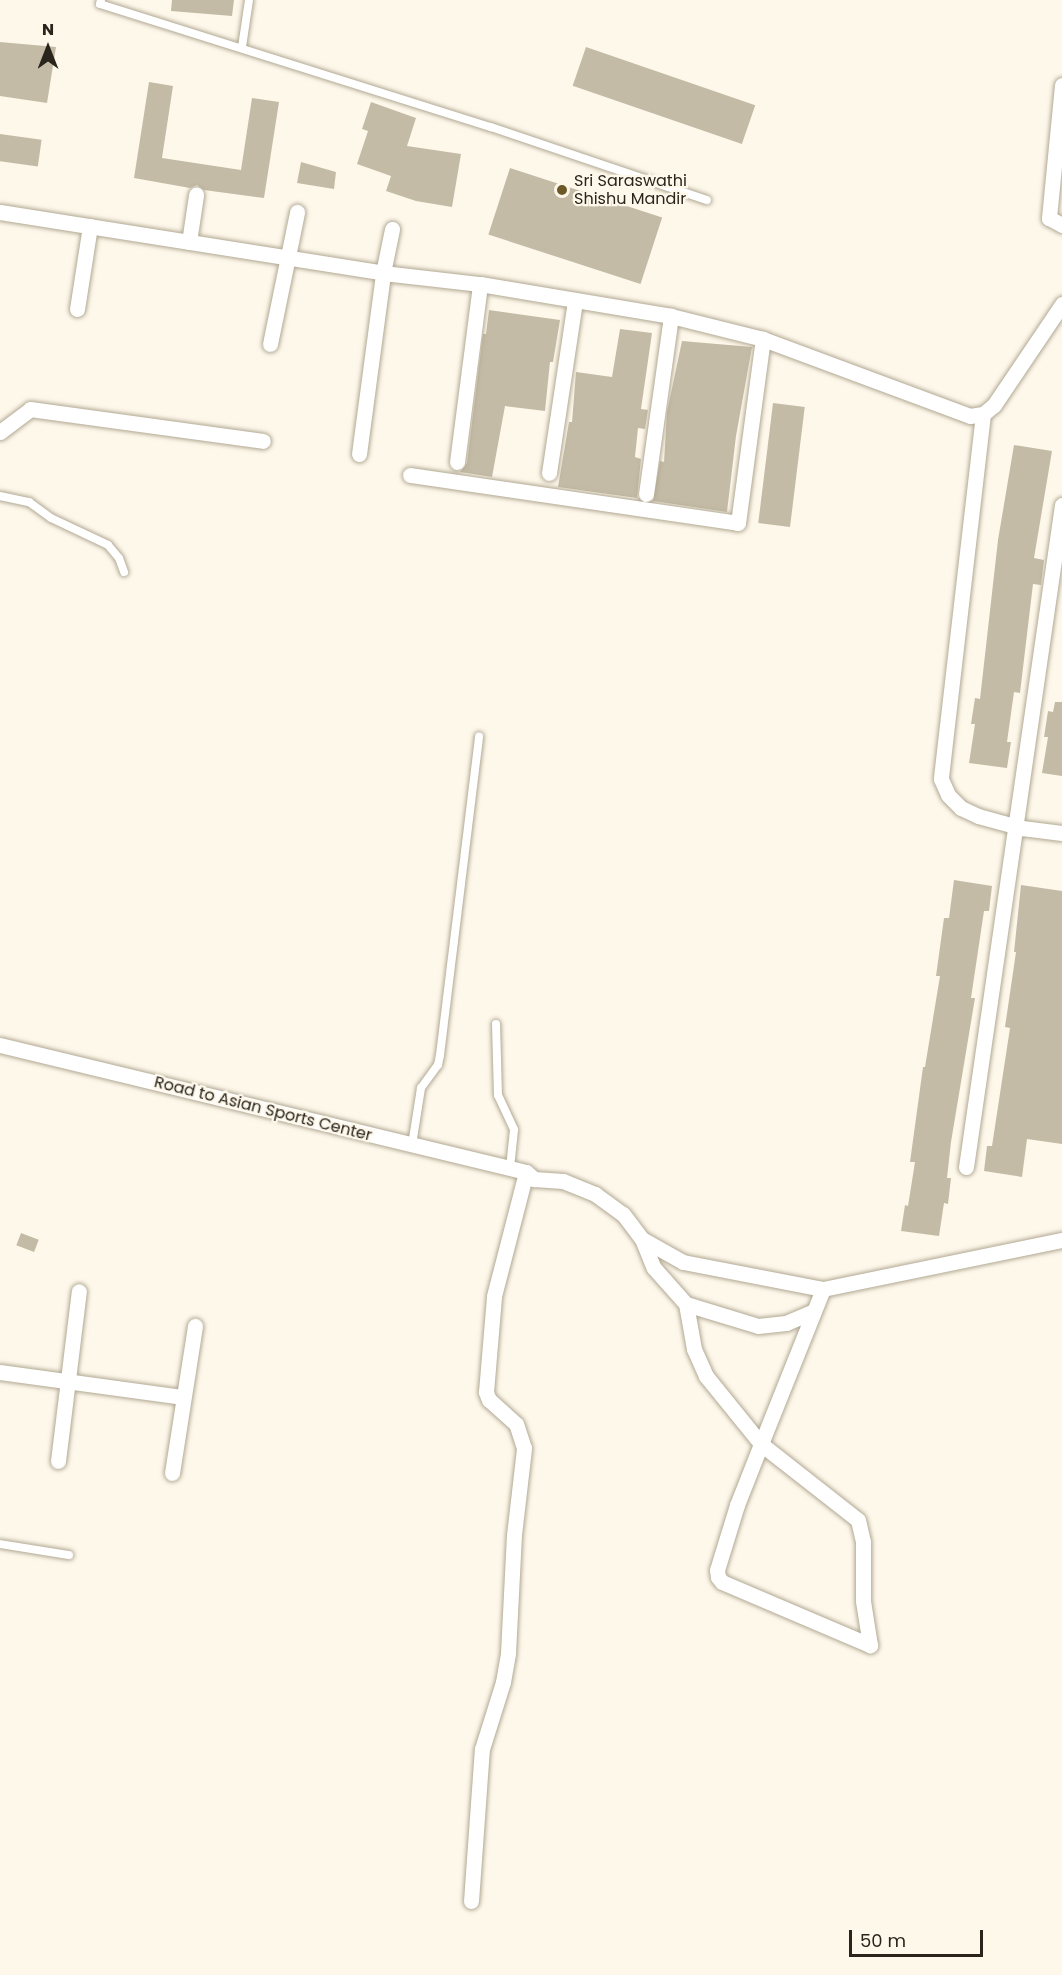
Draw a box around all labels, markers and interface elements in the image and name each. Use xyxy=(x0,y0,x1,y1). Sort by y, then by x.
north arrow xyxy=(18,18,78,78)
text: N xyxy=(42,18,54,41)
place label: Sri Saraswathi Shishu Mandir xyxy=(574,171,687,209)
marker: Sri Saraswathi Shishu Mandir xyxy=(555,183,569,197)
street label: Road to Asian Sports Center xyxy=(152,1073,374,1145)
scale bar xyxy=(852,1918,986,1956)
text: 50 m xyxy=(860,1928,906,1953)

